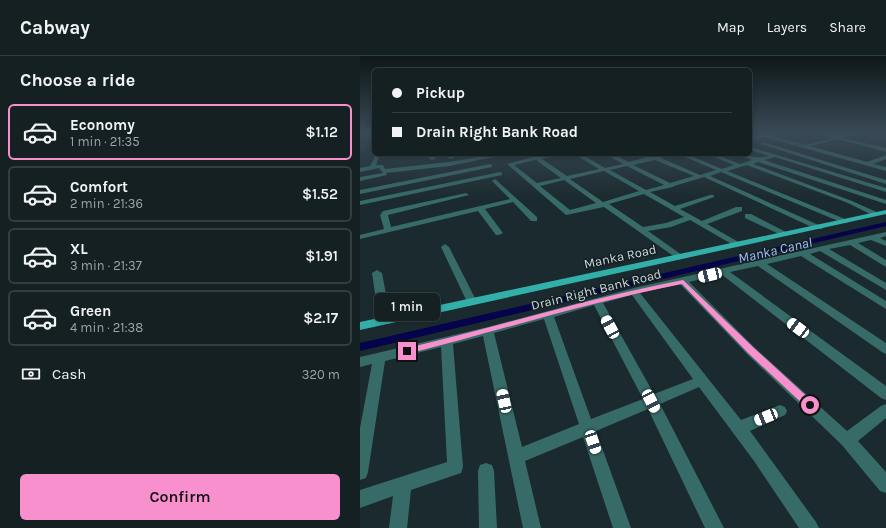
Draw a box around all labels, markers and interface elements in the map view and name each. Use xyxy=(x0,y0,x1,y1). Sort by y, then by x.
text: Cabway xyxy=(20,17,90,39)
text: Map xyxy=(717,19,745,36)
text: Layers xyxy=(767,19,807,36)
text: Share xyxy=(829,19,866,36)
text: Choose a ride xyxy=(20,69,135,91)
text: Pickup xyxy=(416,84,465,102)
icon: car xyxy=(22,114,58,150)
text: Economy xyxy=(70,116,135,134)
text: $1.12 xyxy=(305,123,338,141)
text: Drain Right Bank Road xyxy=(416,123,578,141)
text: 1 min · 21:35 xyxy=(70,134,140,149)
icon: car xyxy=(22,176,58,212)
text: Comfort xyxy=(70,178,128,196)
text: $1.52 xyxy=(302,185,338,203)
text: 2 min · 21:36 xyxy=(70,196,143,211)
water label: Manka Canal xyxy=(736,234,814,267)
icon: car xyxy=(22,238,58,274)
text: XL xyxy=(70,240,88,258)
street label: Manka Road xyxy=(583,242,658,271)
text: $1.91 xyxy=(305,247,338,265)
text: 3 min · 21:37 xyxy=(70,258,142,273)
street label: Drain Right Bank Road xyxy=(529,266,663,313)
car xyxy=(697,266,723,284)
callout: 1 min xyxy=(374,293,440,321)
text: 1 min xyxy=(391,299,423,314)
icon: car xyxy=(22,300,58,336)
text: Green xyxy=(70,302,111,320)
text: $2.17 xyxy=(303,309,338,327)
car xyxy=(599,314,621,340)
car xyxy=(785,316,811,340)
text: 4 min · 21:38 xyxy=(70,320,143,335)
route end xyxy=(398,342,416,360)
icon: cash xyxy=(20,363,42,385)
text: Cash xyxy=(52,365,86,383)
text: 320 m xyxy=(302,367,340,382)
car xyxy=(496,388,512,414)
car xyxy=(640,388,662,414)
route start xyxy=(801,396,819,414)
car xyxy=(753,407,779,427)
car xyxy=(583,429,603,455)
button: Confirm xyxy=(20,474,340,520)

